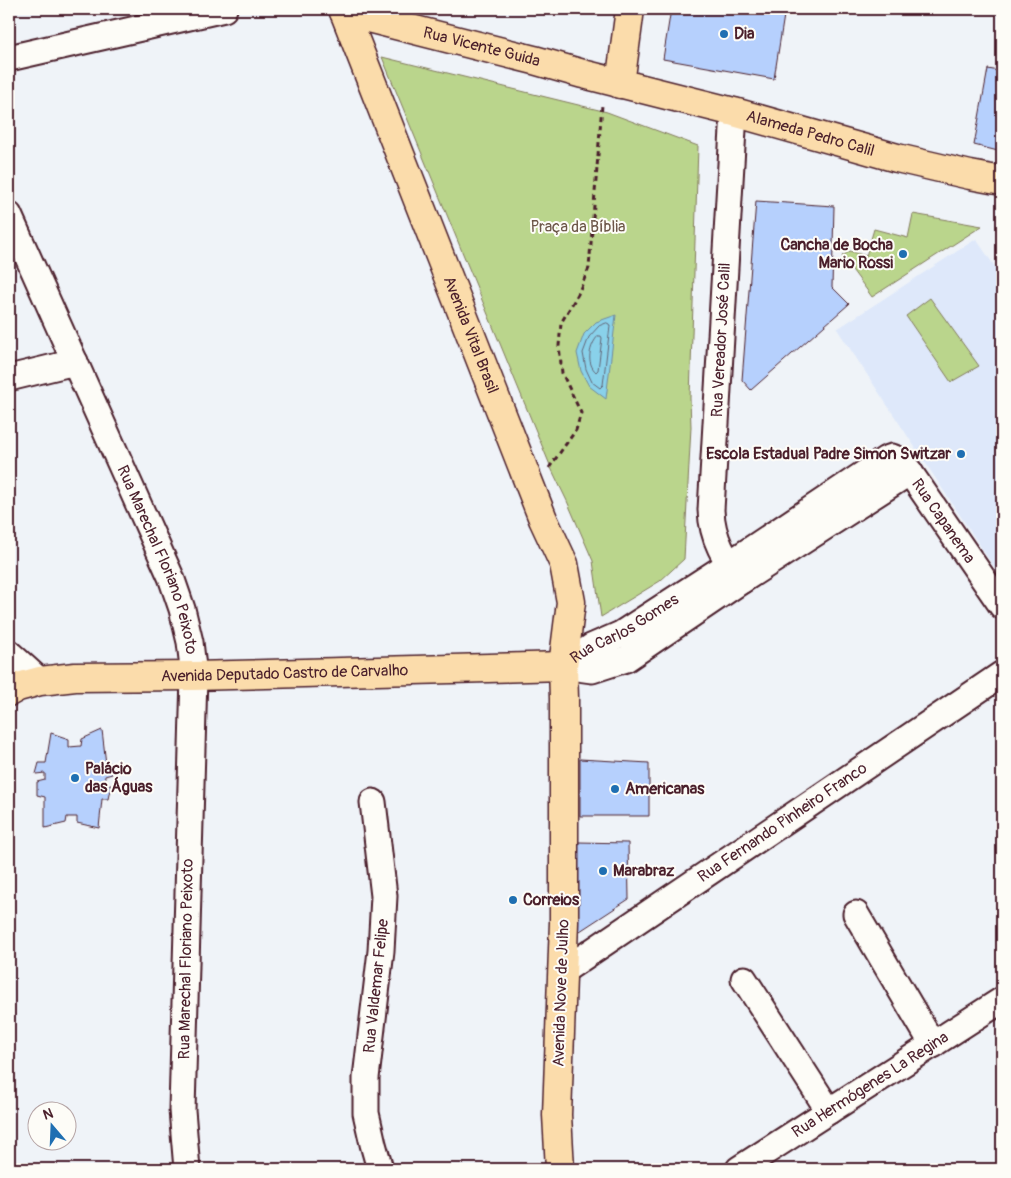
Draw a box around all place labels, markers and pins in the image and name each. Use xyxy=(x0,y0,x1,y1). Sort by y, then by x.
place label: Dia xyxy=(734,24,755,44)
marker: Dia xyxy=(718,28,730,40)
place label: Cancha de Bocha Mario Rossi xyxy=(780,235,894,273)
marker: Cancha de Bocha Mario Rossi xyxy=(897,248,909,260)
place label: Escola Estadual Padre Simon Switzar xyxy=(706,444,951,464)
marker: Escola Estadual Padre Simon Switzar xyxy=(955,448,967,460)
place label: Palácio das Águas xyxy=(85,759,153,797)
marker: Palácio das Águas xyxy=(69,772,81,784)
place label: Americanas xyxy=(625,779,705,799)
marker: Americanas xyxy=(609,783,621,795)
place label: Marabraz xyxy=(613,861,675,881)
marker: Marabraz xyxy=(597,865,609,877)
place label: Correios xyxy=(523,890,580,910)
marker: Correios xyxy=(507,894,519,906)

